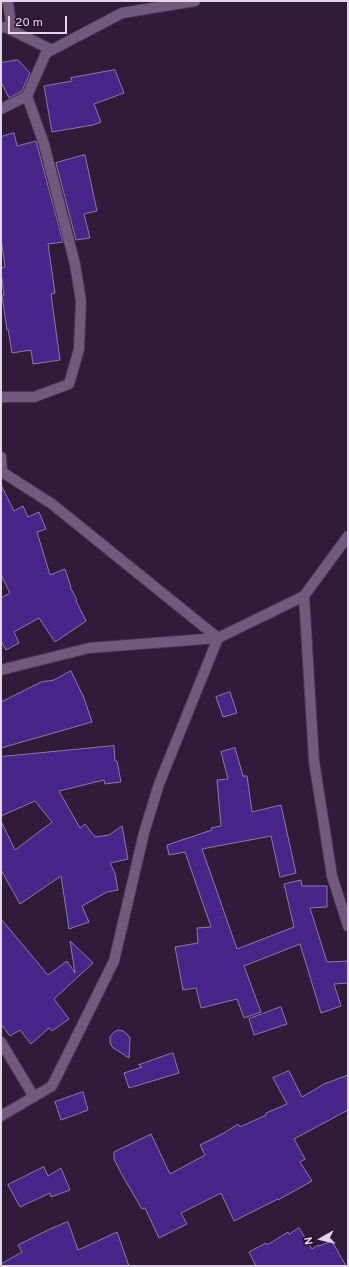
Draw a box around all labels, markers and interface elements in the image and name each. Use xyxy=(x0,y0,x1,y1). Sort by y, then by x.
scale bar xyxy=(10,8,69,34)
text: 20 m xyxy=(15,15,43,31)
north arrow xyxy=(301,1219,341,1259)
text: N xyxy=(302,1236,317,1246)

